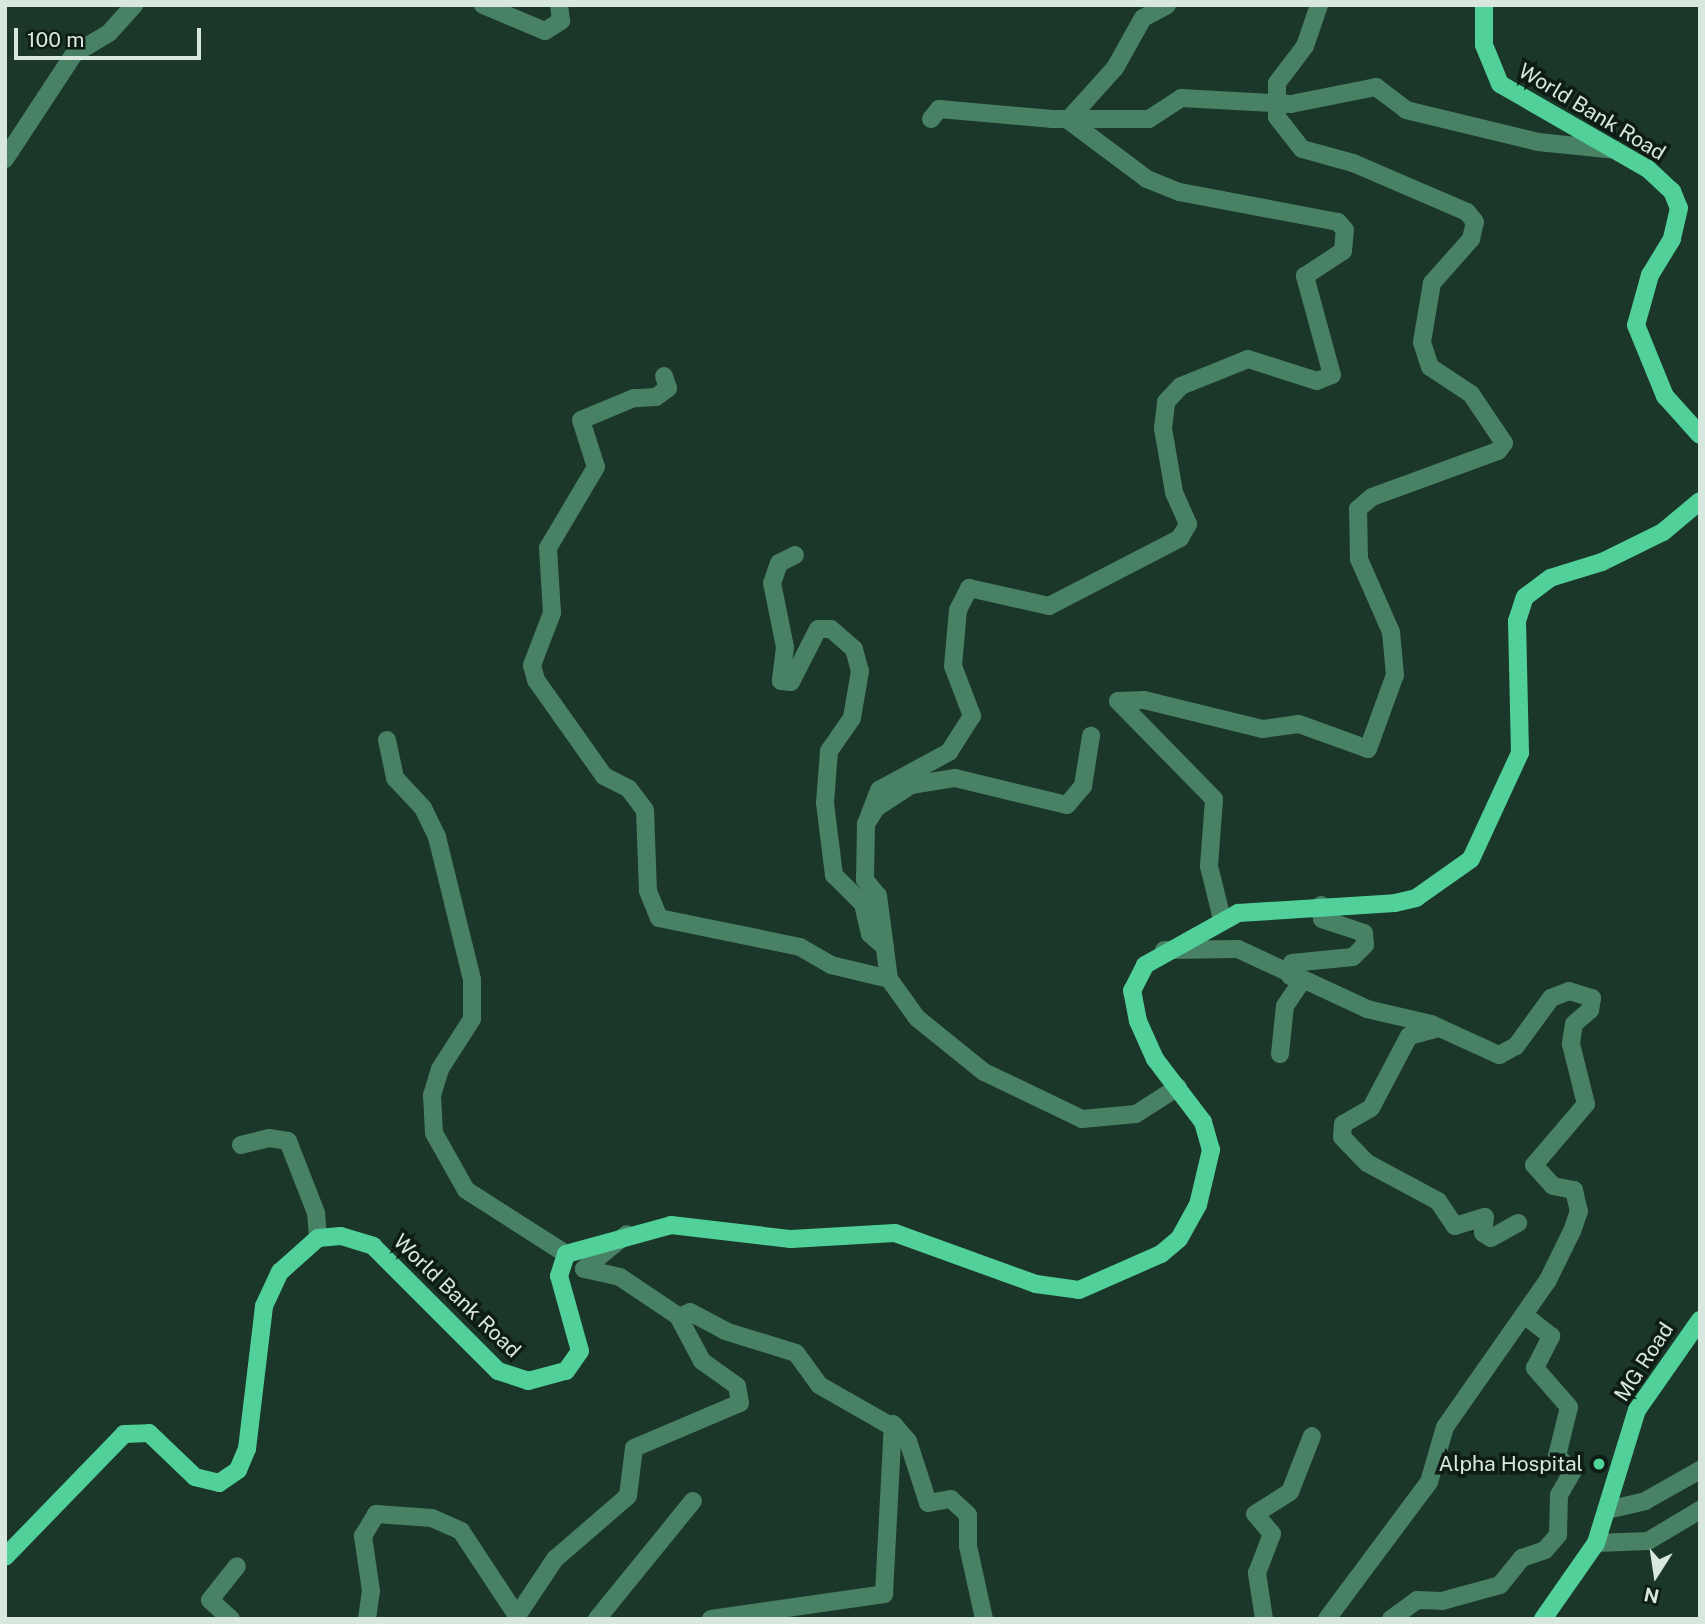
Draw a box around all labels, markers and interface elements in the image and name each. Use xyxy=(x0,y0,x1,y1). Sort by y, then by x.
scale bar xyxy=(18,14,205,58)
text: 100 m xyxy=(27,27,84,52)
street label: World Bank Road xyxy=(1514,58,1670,166)
street label: World Bank Road xyxy=(388,1229,526,1363)
street label: MG Road xyxy=(1609,1318,1679,1406)
place label: Alpha Hospital xyxy=(1438,1451,1583,1477)
marker: Alpha Hospital xyxy=(1589,1454,1609,1474)
north arrow xyxy=(1621,1540,1691,1610)
text: N xyxy=(1642,1583,1661,1608)

